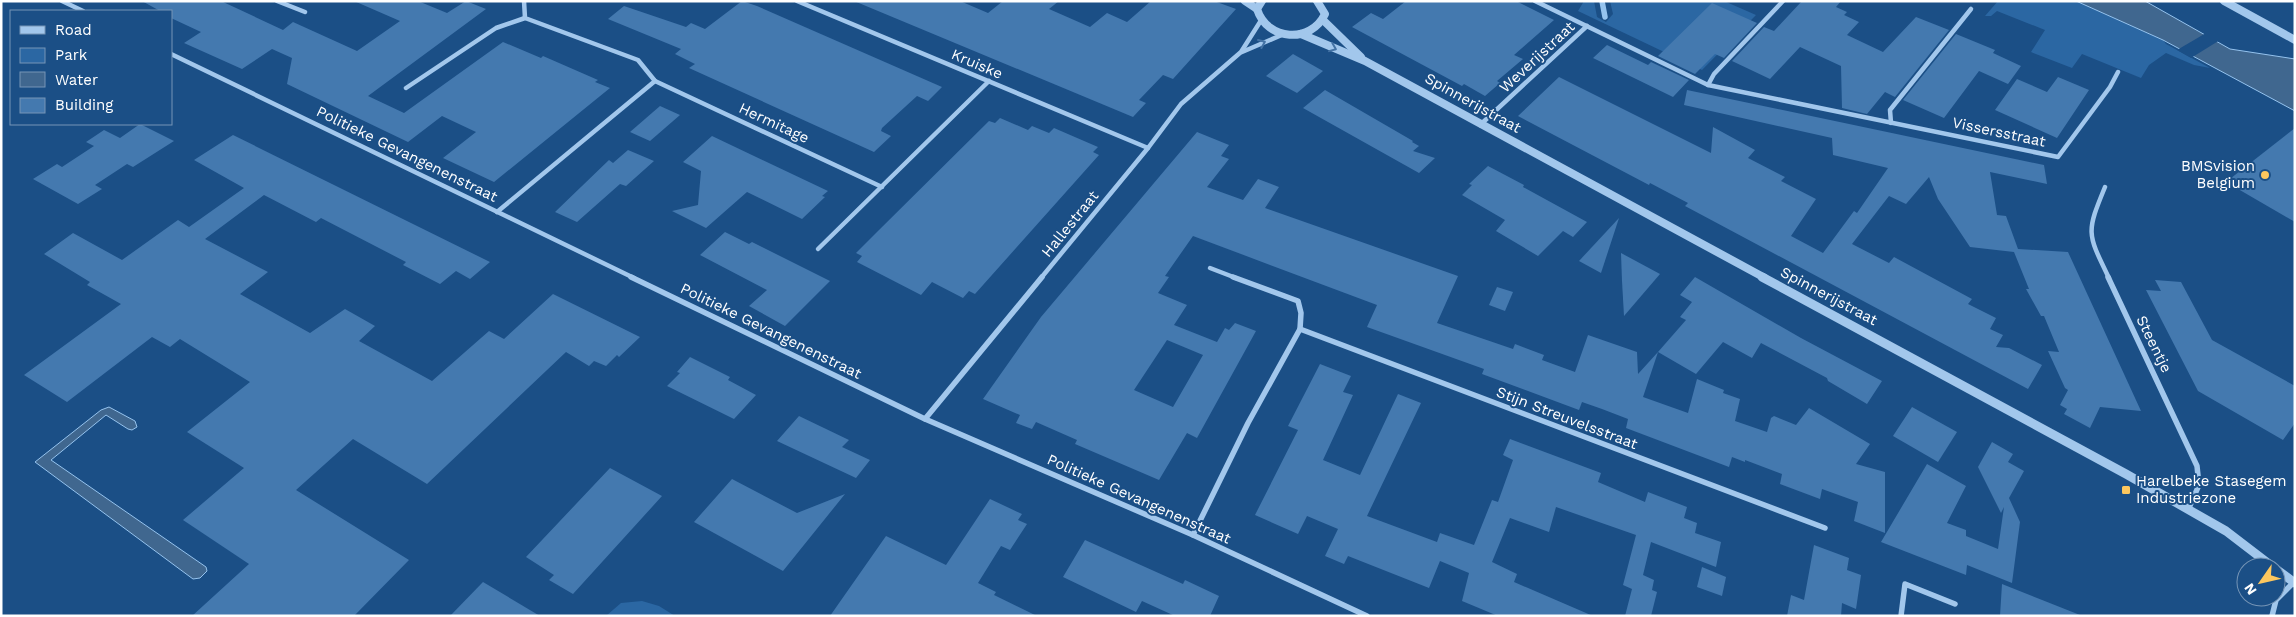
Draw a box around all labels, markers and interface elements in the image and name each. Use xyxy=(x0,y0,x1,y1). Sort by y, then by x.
legend xyxy=(10,10,172,125)
street label: Weverijstraat xyxy=(1496,17,1579,96)
text: Road xyxy=(55,21,92,39)
one-way arrow xyxy=(1257,39,1266,49)
one-way arrow xyxy=(1328,41,1337,52)
street label: Kruiske xyxy=(949,45,1005,83)
text: Park xyxy=(55,46,88,64)
street label: Spinnerijstraat xyxy=(1422,69,1525,137)
text: Water xyxy=(55,71,98,89)
text: Building xyxy=(55,96,113,114)
street label: Hermitage xyxy=(736,99,812,147)
street label: Politieke Gevangenenstraat xyxy=(314,102,501,206)
street label: Vissersstraat xyxy=(1951,113,2048,151)
place label: BMSvision Belgium xyxy=(2181,157,2255,192)
marker: BMSvision Belgium xyxy=(2259,169,2271,181)
street label: Hallestraat xyxy=(1038,187,1103,261)
street label: Spinnerijstraat xyxy=(1777,263,1881,329)
street label: Politieke Gevangenenstraat xyxy=(678,279,865,383)
street label: Steentje xyxy=(2132,312,2176,376)
street label: Stijn Streuvelsstraat xyxy=(1494,383,1641,454)
street label: Politieke Gevangenenstraat xyxy=(1044,450,1234,548)
place label: Harelbeke Stasegem Industriezone xyxy=(2136,472,2286,507)
marker: Harelbeke Stasegem Industriezone xyxy=(2120,484,2132,496)
north arrow xyxy=(2236,557,2286,607)
text: N xyxy=(2241,580,2260,598)

